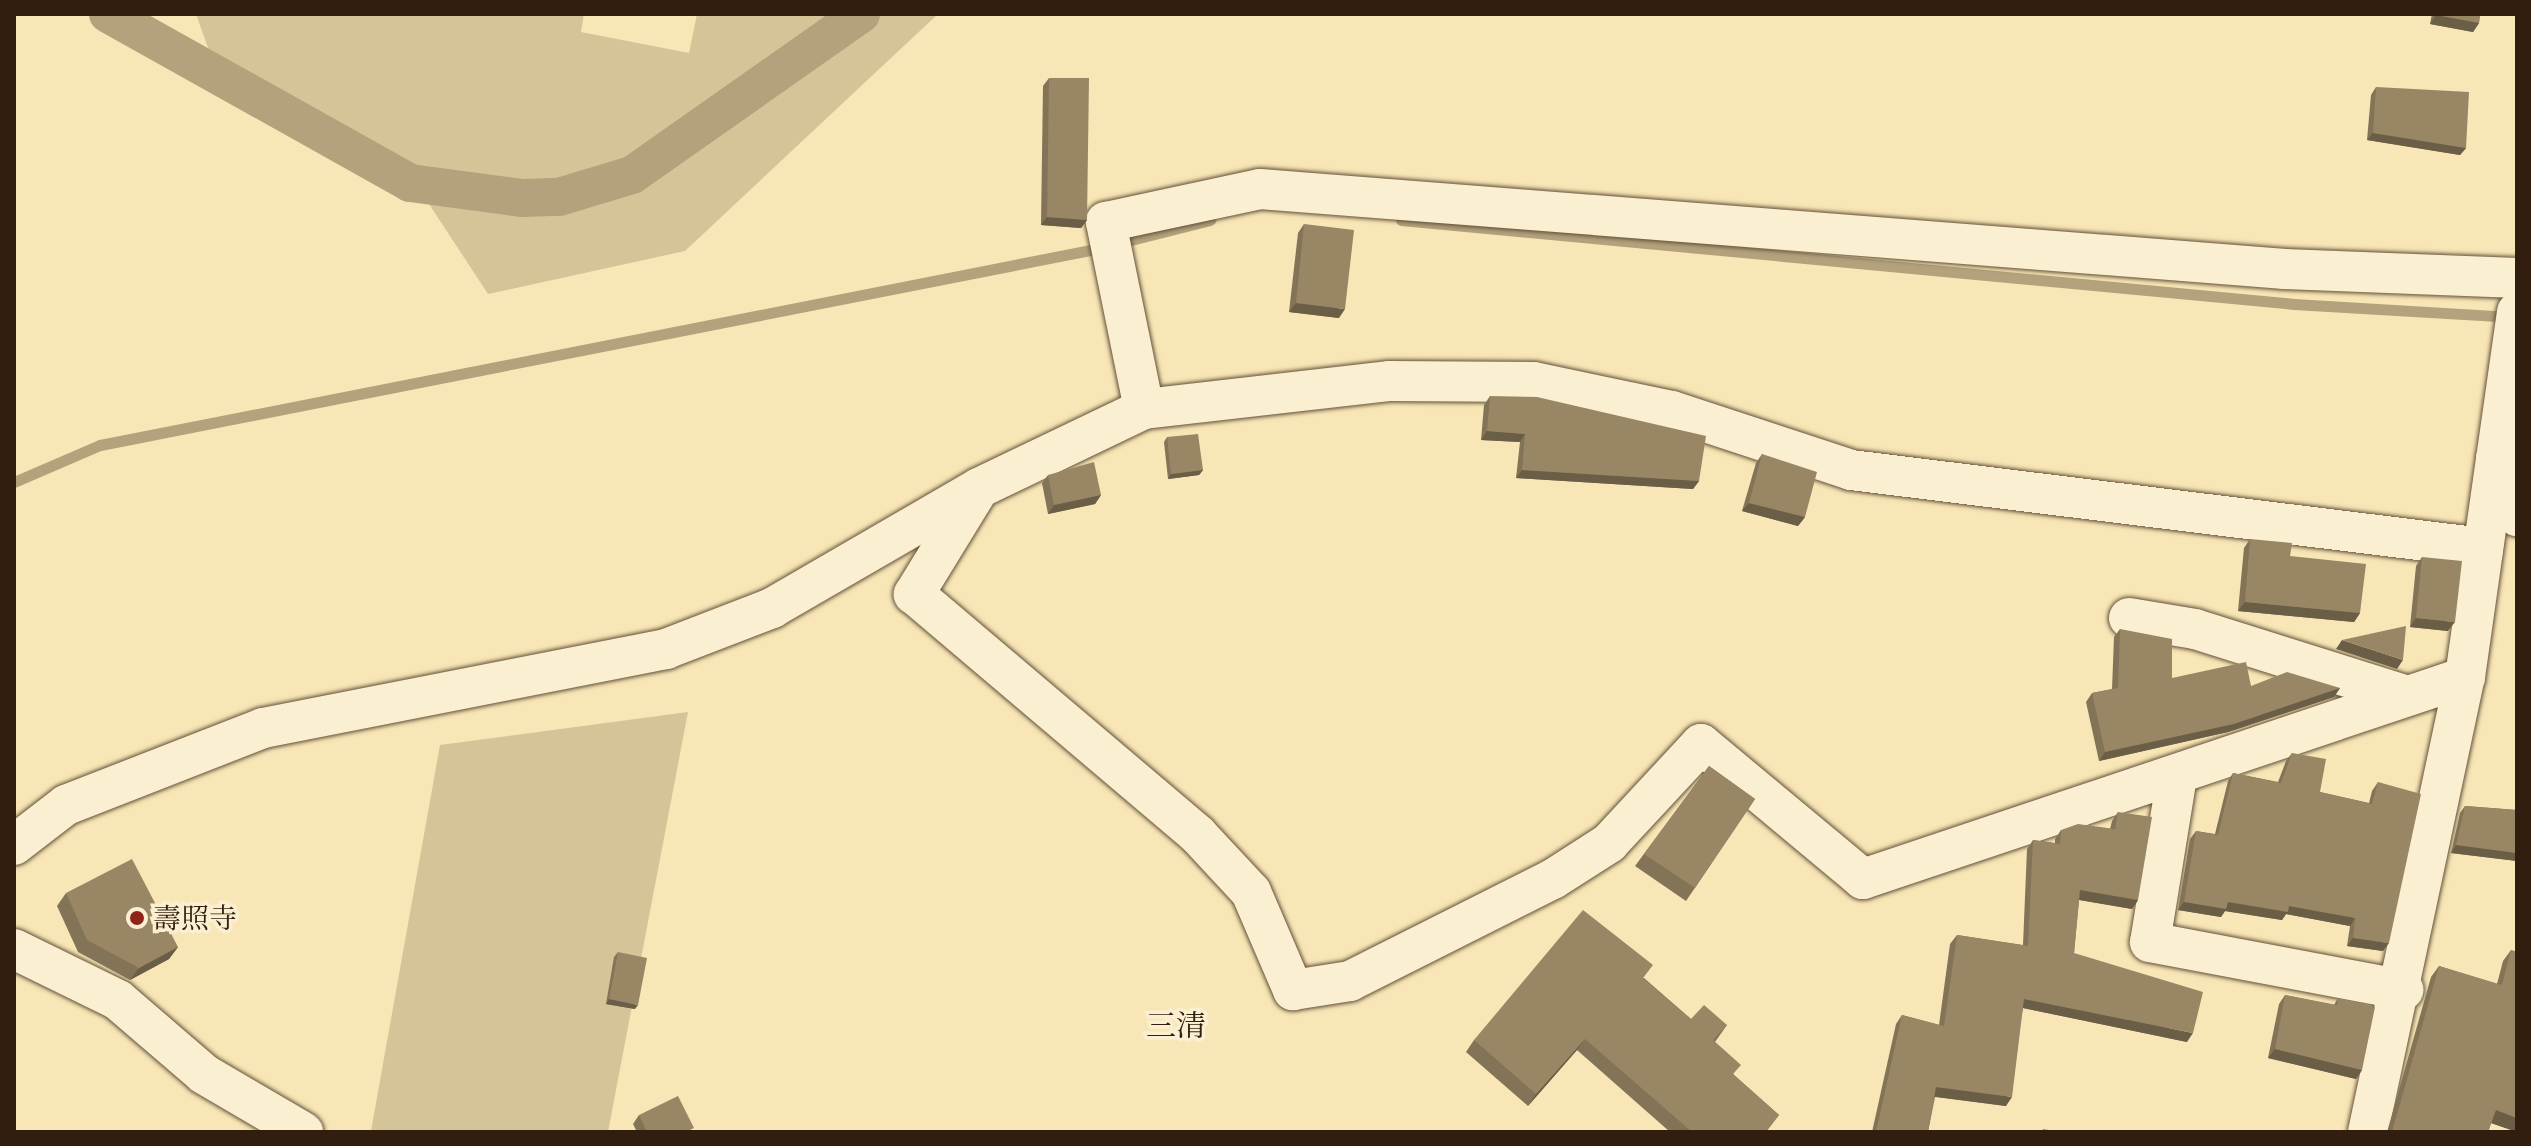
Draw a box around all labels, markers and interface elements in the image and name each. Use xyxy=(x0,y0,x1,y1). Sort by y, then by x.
place label: 壽照寺 xyxy=(153,901,237,935)
marker: 壽照寺 xyxy=(128,909,146,927)
district label: 三清 xyxy=(1146,1008,1206,1044)

